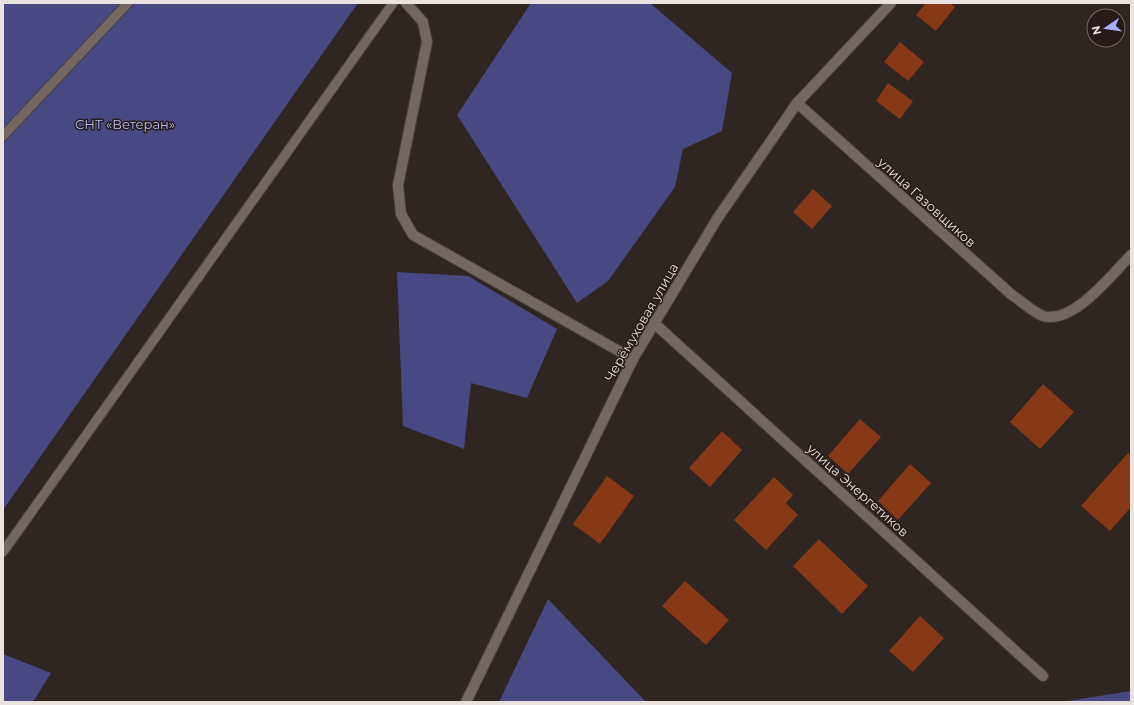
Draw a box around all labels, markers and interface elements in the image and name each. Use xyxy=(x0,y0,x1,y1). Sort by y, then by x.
north arrow xyxy=(1086,8,1126,48)
text: N xyxy=(1088,24,1104,36)
park label: СНТ «Ветеран» xyxy=(75,116,175,132)
street label: улица Газовщиков xyxy=(874,153,979,250)
street label: Черёмуховая улица xyxy=(601,260,681,384)
street label: улица Энергетиков xyxy=(803,440,912,540)

